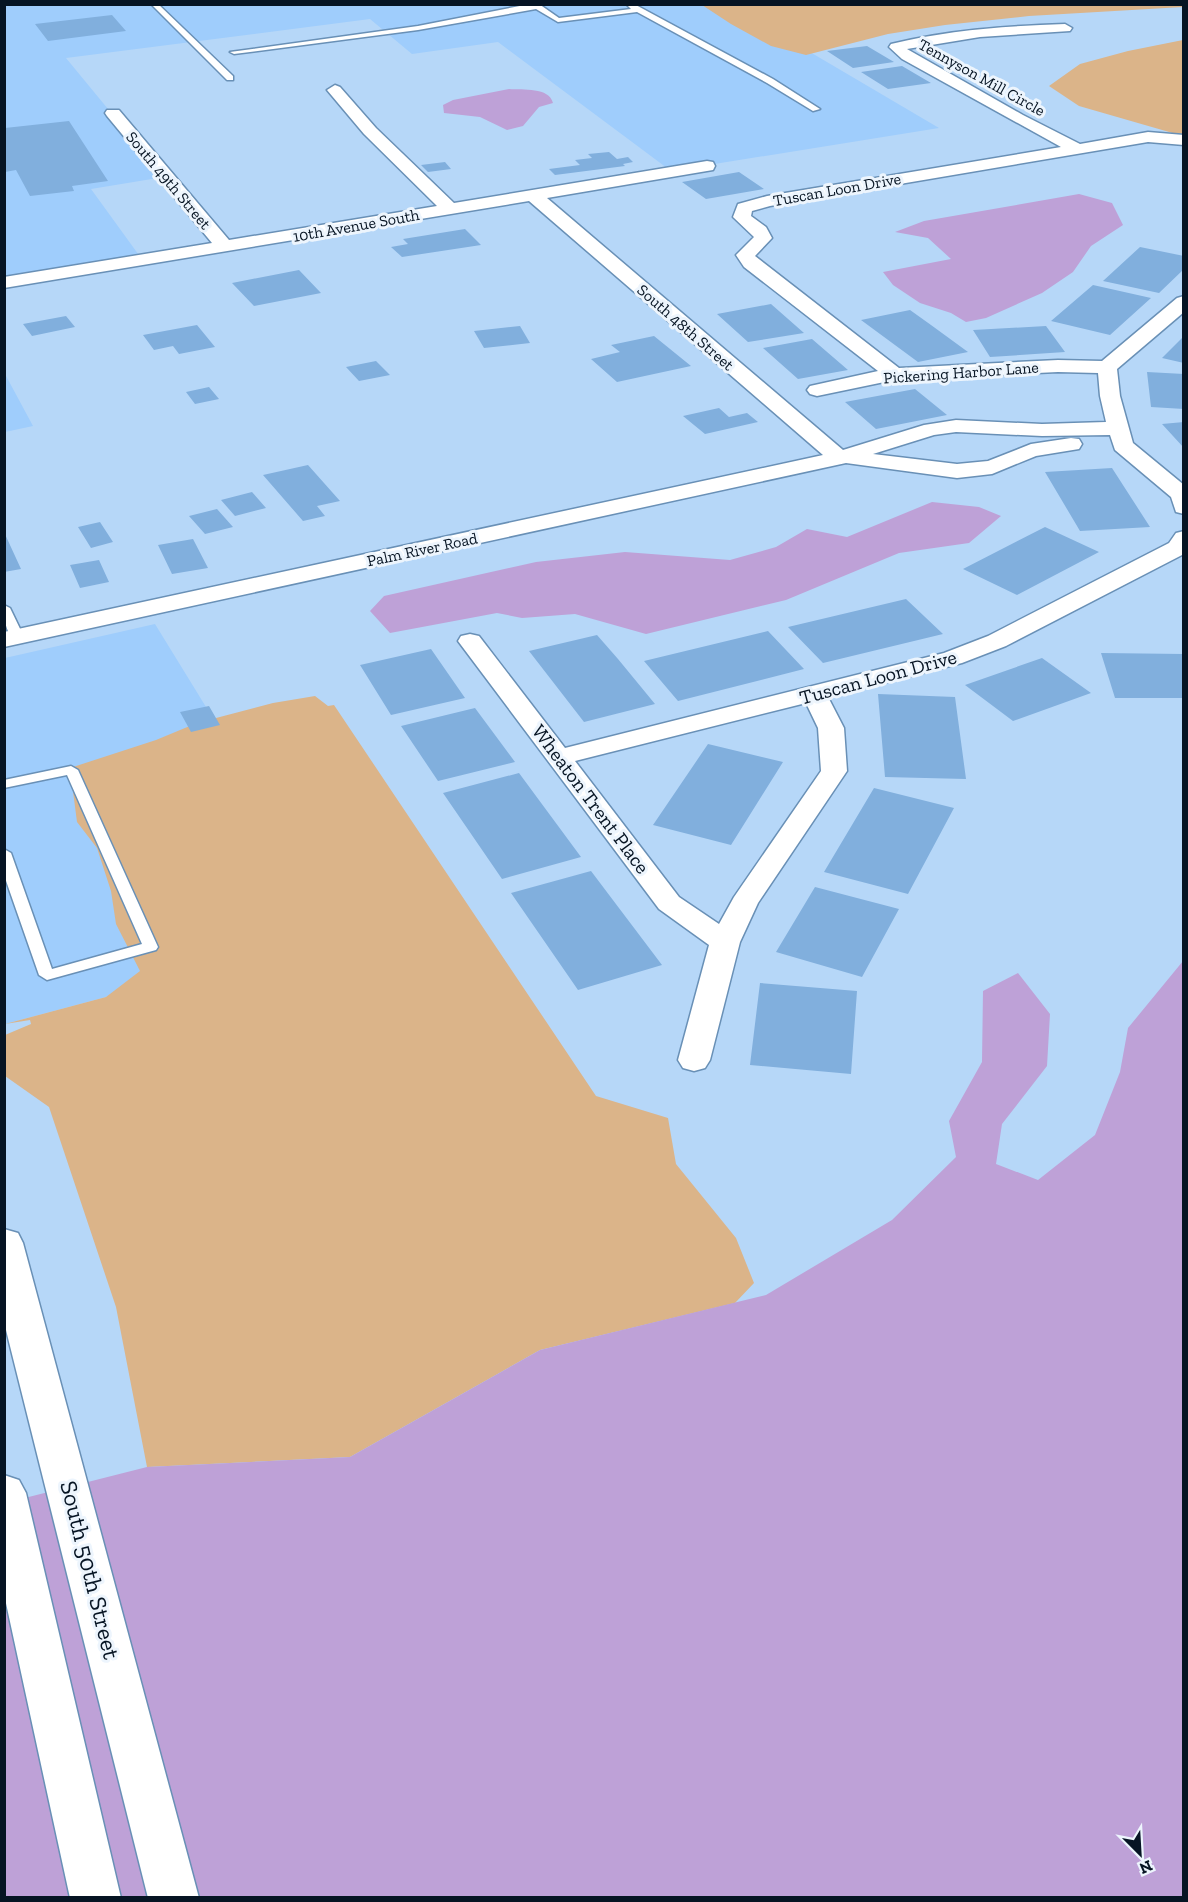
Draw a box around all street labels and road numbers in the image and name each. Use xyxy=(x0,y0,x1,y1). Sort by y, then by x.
street label: Tennyson Mill Circle xyxy=(915,35,1048,120)
street label: South 49th Street xyxy=(122,128,215,233)
street label: Tuscan Loon Drive xyxy=(772,169,902,210)
street label: 10th Avenue South xyxy=(291,205,421,246)
street label: South 48th Street xyxy=(633,280,738,375)
street label: Pickering Harbor Lane xyxy=(883,358,1039,387)
street label: Palm River Road xyxy=(365,528,479,570)
street label: Tuscan Loon Drive xyxy=(797,644,959,710)
street label: Wheaton Trent Place xyxy=(527,720,655,878)
street label: South 50th Street xyxy=(54,1478,127,1662)

